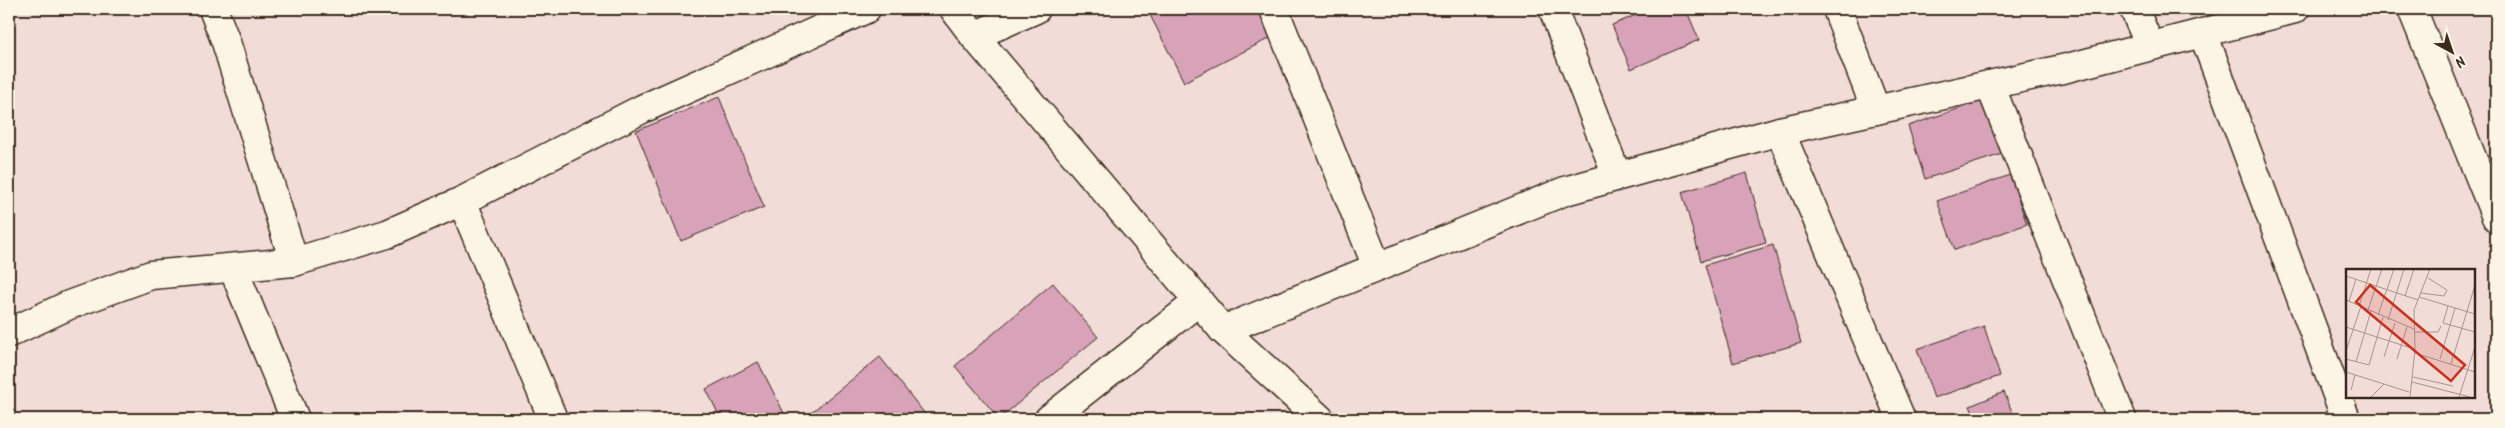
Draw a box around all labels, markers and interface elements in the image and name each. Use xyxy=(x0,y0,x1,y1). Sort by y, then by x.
north arrow xyxy=(2428,28,2478,78)
text: N xyxy=(2449,50,2470,73)
inset map xyxy=(2346,269,2475,398)

